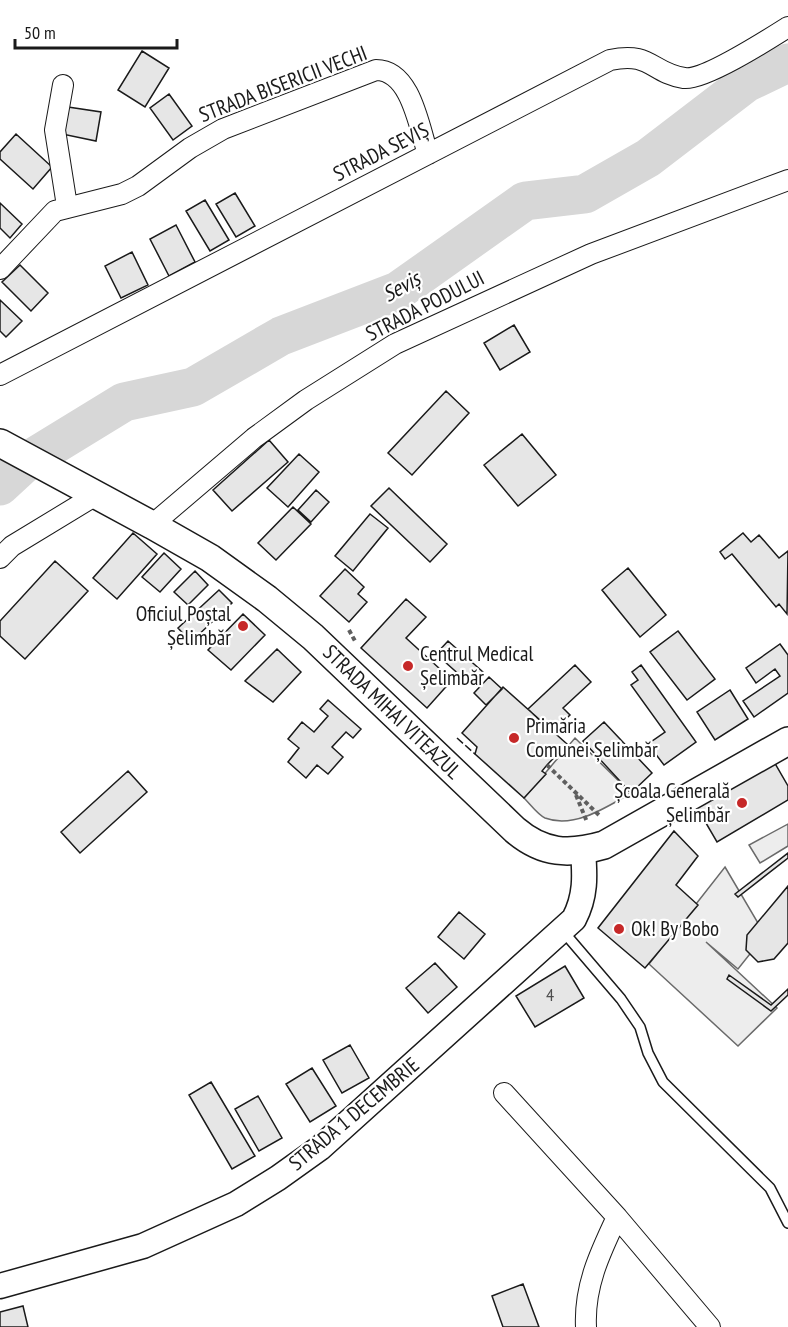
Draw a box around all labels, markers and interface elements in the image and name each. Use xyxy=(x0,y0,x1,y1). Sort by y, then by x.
scale bar xyxy=(15,12,177,50)
text: 50 m xyxy=(24,21,56,44)
street label: STRADA BISERICII VECHI xyxy=(195,39,371,128)
street label: STRADA SEVIȘ xyxy=(328,116,433,187)
water label: Seviș xyxy=(377,263,427,308)
street label: STRADA PODULUI xyxy=(361,264,489,347)
place label: Oficiul Poștal Șelimbăr xyxy=(136,600,231,651)
marker: Oficiul Poștal Șelimbăr xyxy=(236,619,250,633)
street label: STRADA MIHAI VITEAZUL xyxy=(317,639,467,785)
place label: Centrul Medical Șelimbăr xyxy=(420,640,533,691)
marker: Centrul Medical Șelimbăr xyxy=(401,659,415,673)
place label: Primăria Comunei Șelimbăr xyxy=(526,712,658,763)
marker: Primăria Comunei Șelimbăr xyxy=(507,731,521,745)
place label: Școala Generală Șelimbăr xyxy=(614,777,730,828)
marker: Școala Generală Șelimbăr xyxy=(735,796,749,810)
place label: Ok! By Bobo xyxy=(631,915,719,942)
marker: Ok! By Bobo xyxy=(612,922,626,936)
house number: 4 xyxy=(546,983,554,1006)
street label: STRADA 1 DECEMBRIE xyxy=(283,1051,424,1176)

